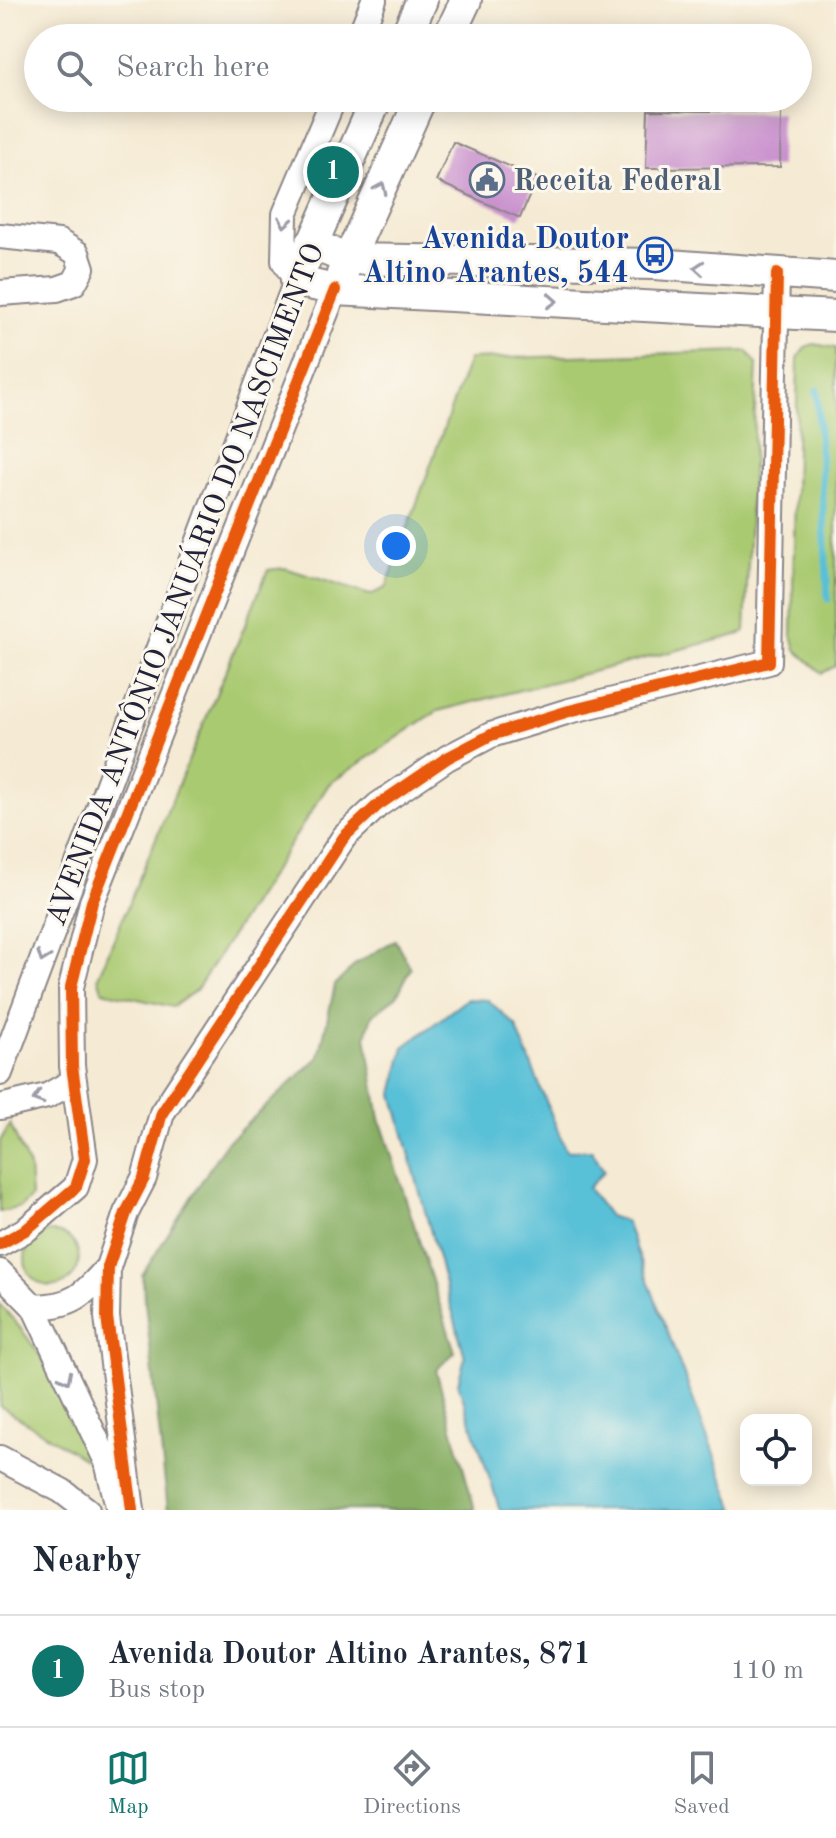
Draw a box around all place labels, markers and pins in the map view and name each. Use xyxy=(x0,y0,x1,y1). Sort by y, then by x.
pin: 1 xyxy=(307,142,359,202)
public building icon: Receita Federal xyxy=(468,161,506,199)
place label: Receita Federal xyxy=(513,167,721,197)
place label: Avenida Doutor Altino Arantes, 544 xyxy=(363,225,629,289)
bus stop icon: Avenida Doutor Altino Arantes, 544 xyxy=(636,236,674,274)

